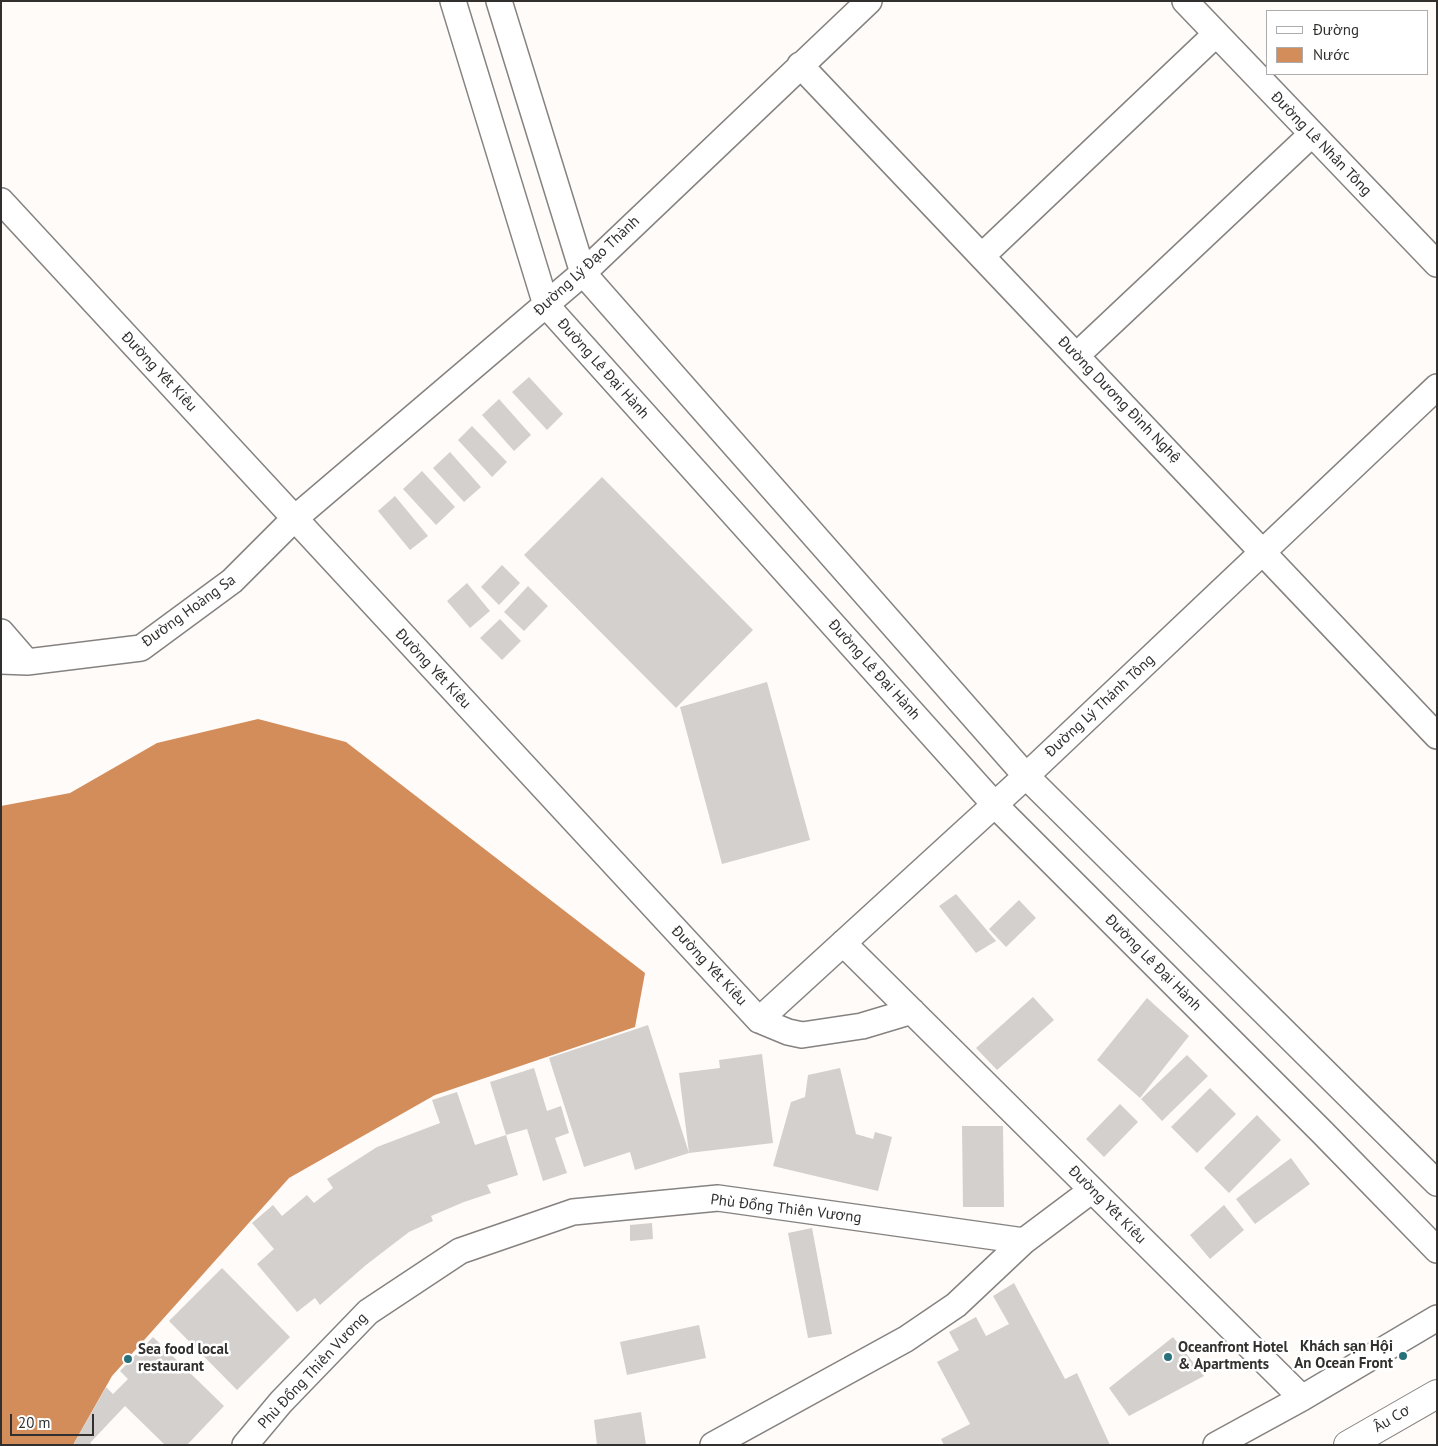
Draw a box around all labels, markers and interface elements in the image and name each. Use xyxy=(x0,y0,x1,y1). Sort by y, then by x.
legend xyxy=(1266,10,1428,75)
text: Đường xyxy=(1313,20,1359,39)
text: Nước xyxy=(1313,45,1350,64)
street label: Đường Lê Nhân Tông xyxy=(1267,88,1375,200)
street label: Đường Lý Đạo Thành xyxy=(530,212,644,320)
street label: Đường Lê Đại Hành xyxy=(553,315,653,423)
street label: Đường Yết Kiêu xyxy=(117,328,201,416)
street label: Đường Dương Đình Nghệ xyxy=(1054,333,1184,467)
street label: Đường Hoàng Sa xyxy=(139,571,239,651)
street label: Đường Lê Đại Hành xyxy=(824,616,924,724)
street label: Đường Yết Kiêu xyxy=(391,625,475,713)
street label: Đường Lý Thánh Tông xyxy=(1042,651,1158,761)
street label: Đường Lê Đại Hành xyxy=(1101,911,1205,1015)
street label: Đường Yết Kiêu xyxy=(667,922,751,1010)
street label: Đường Yết Kiêu xyxy=(1064,1162,1150,1248)
street label: Phù Đổng Thiên Vương xyxy=(709,1191,863,1227)
street label: Phù Đổng Thiên Vương xyxy=(255,1309,371,1433)
place label: Khách sạn Hội An Ocean Front xyxy=(1294,1338,1393,1373)
place label: Oceanfront Hotel & Apartments xyxy=(1178,1339,1288,1374)
place label: Sea food local restaurant xyxy=(138,1341,228,1376)
marker: Khách sạn Hội An Ocean Front xyxy=(1397,1350,1409,1362)
marker: Oceanfront Hotel & Apartments xyxy=(1162,1351,1174,1363)
marker: Sea food local restaurant xyxy=(122,1353,134,1365)
street label: Âu Cơ xyxy=(1370,1401,1414,1437)
scale bar xyxy=(12,1404,96,1436)
text: 20 m xyxy=(18,1413,51,1432)

